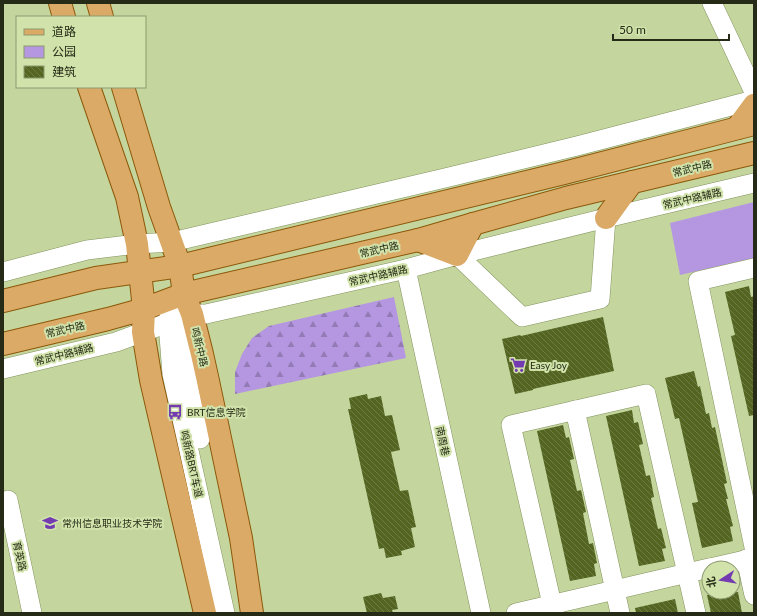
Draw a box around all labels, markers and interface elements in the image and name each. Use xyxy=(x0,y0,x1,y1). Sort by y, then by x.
legend xyxy=(16,16,146,88)
scale bar xyxy=(613,16,729,42)
text: 50 m xyxy=(619,22,646,37)
text: 道路 xyxy=(52,24,76,39)
text: 公园 xyxy=(52,44,76,59)
text: 建筑 xyxy=(52,64,76,79)
street label: 常武中路 xyxy=(671,157,713,179)
street label: 常武中路辅路 xyxy=(661,185,723,211)
street label: 常武中路 xyxy=(358,239,400,259)
street label: 常武中路辅路 xyxy=(347,262,409,288)
street label: 常武中路 xyxy=(44,319,86,339)
street label: 鸣新中路 xyxy=(189,326,211,368)
street label: 常武中路辅路 xyxy=(33,341,95,367)
supermarket icon: Easy Joy xyxy=(509,356,527,374)
place label: Easy Joy xyxy=(530,359,568,371)
bus stop icon: BRT信息学院 xyxy=(166,403,184,421)
place label: BRT信息学院 xyxy=(187,406,245,418)
street label: 南周巷 xyxy=(434,425,452,457)
street label: 鸣新路BRT车道 xyxy=(178,429,206,499)
school or university icon: 常州信息职业技术学院 xyxy=(41,514,59,532)
place label: 常州信息职业技术学院 xyxy=(62,517,162,529)
street label: 育英路 xyxy=(11,540,29,572)
north arrow xyxy=(701,560,741,600)
text: 北 xyxy=(703,575,718,589)

